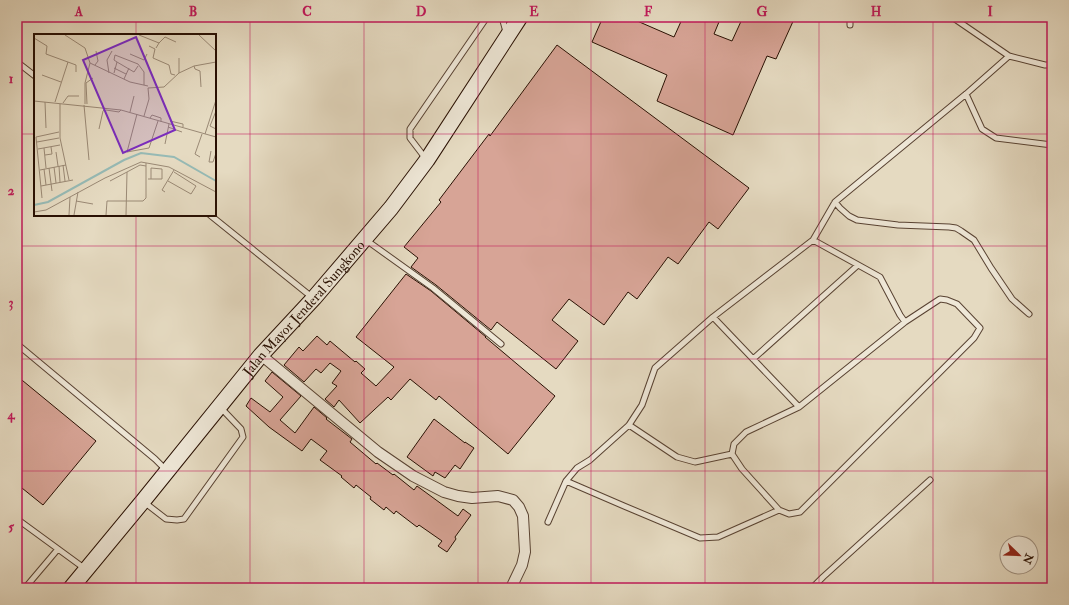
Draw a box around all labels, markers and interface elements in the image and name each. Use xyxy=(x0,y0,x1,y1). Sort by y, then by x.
text: A xyxy=(74,4,84,20)
text: B xyxy=(189,4,197,20)
text: C xyxy=(302,4,312,20)
text: D xyxy=(416,4,427,20)
text: E xyxy=(529,4,539,20)
text: F xyxy=(644,4,653,20)
text: G xyxy=(757,4,768,20)
text: H xyxy=(871,4,882,20)
text: I xyxy=(987,4,993,20)
inset map xyxy=(34,34,216,216)
text: 1 xyxy=(9,71,14,87)
text: 2 xyxy=(8,183,15,199)
street label: Jalan Mayor Jenderal Sungkono xyxy=(238,237,368,380)
text: 3 xyxy=(9,295,14,311)
text: 4 xyxy=(6,407,15,423)
text: 5 xyxy=(8,519,14,535)
north arrow xyxy=(999,535,1039,575)
text: N xyxy=(1019,551,1036,567)

